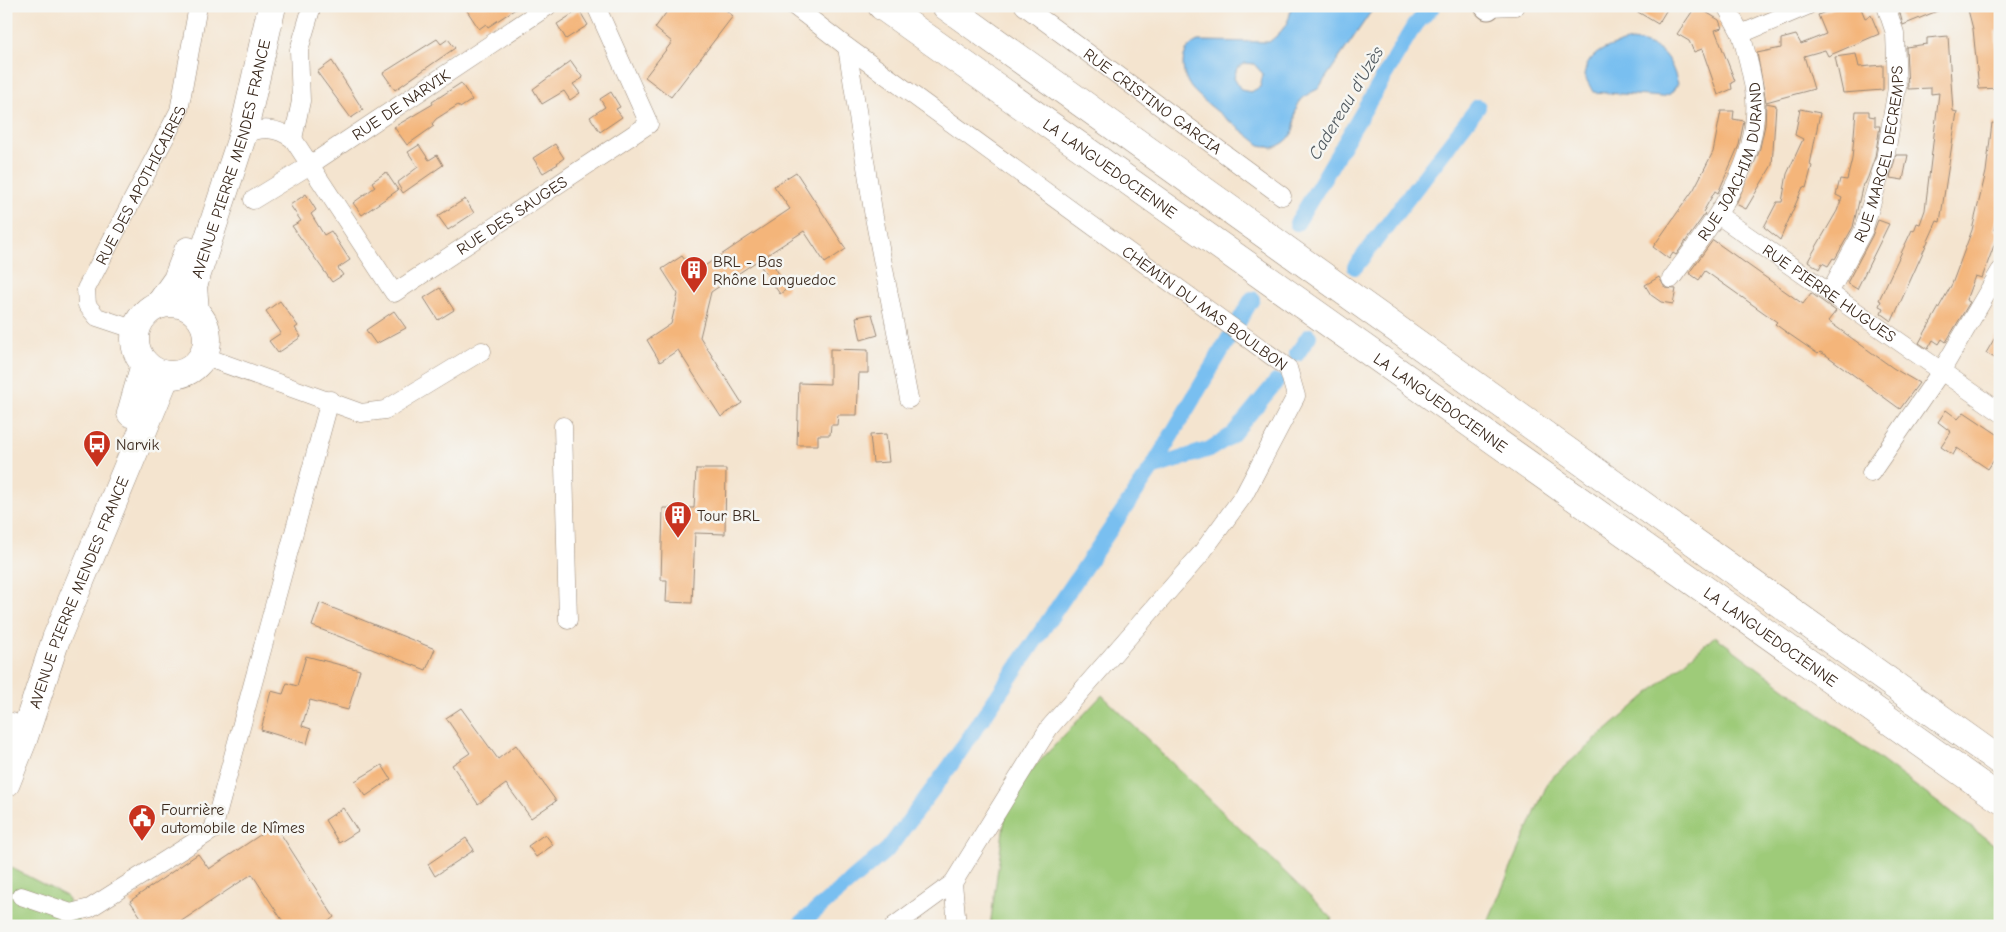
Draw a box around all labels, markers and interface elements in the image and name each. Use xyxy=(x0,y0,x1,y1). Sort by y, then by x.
street label: AVENUE PIERRE MENDES FRANCE xyxy=(188,37,274,281)
water label: Cadereau d'Uzès xyxy=(1304,42,1389,164)
street label: RUE CRISTINO GARCIA xyxy=(1080,45,1225,158)
street label: RUE MARCEL DECREMPS xyxy=(1851,65,1908,245)
street label: RUE DE NARVIK xyxy=(349,66,454,144)
street label: RUE JOACHIM DURAND xyxy=(1694,81,1765,244)
street label: RUE DES APOTHICAIRES xyxy=(92,105,190,268)
street label: LA LANGUEDOCIENNE xyxy=(1040,115,1180,223)
street label: RUE DES SAUGES xyxy=(454,173,571,259)
street label: RUE PIERRE HUGUES xyxy=(1759,241,1899,347)
street label: CHEMIN DU MAS BOULBON xyxy=(1118,242,1291,375)
place label: BRL - Bas Rhône Languedoc xyxy=(713,253,836,289)
building icon: BRL - Bas Rhône Languedoc xyxy=(679,255,709,294)
street label: LA LANGUEDOCIENNE xyxy=(1370,350,1511,457)
bus stop icon: Narvik xyxy=(82,429,112,468)
place label: Narvik xyxy=(116,436,159,454)
street label: AVENUE PIERRE MENDES FRANCE xyxy=(26,474,133,711)
building icon: Tour BRL xyxy=(663,500,693,539)
place label: Tour BRL xyxy=(697,507,760,525)
street label: LA LANGUEDOCIENNE xyxy=(1700,584,1841,691)
place label: Fourrière automobile de Nîmes xyxy=(161,801,305,837)
public building icon: Fourrière automobile de Nîmes xyxy=(127,803,157,842)

